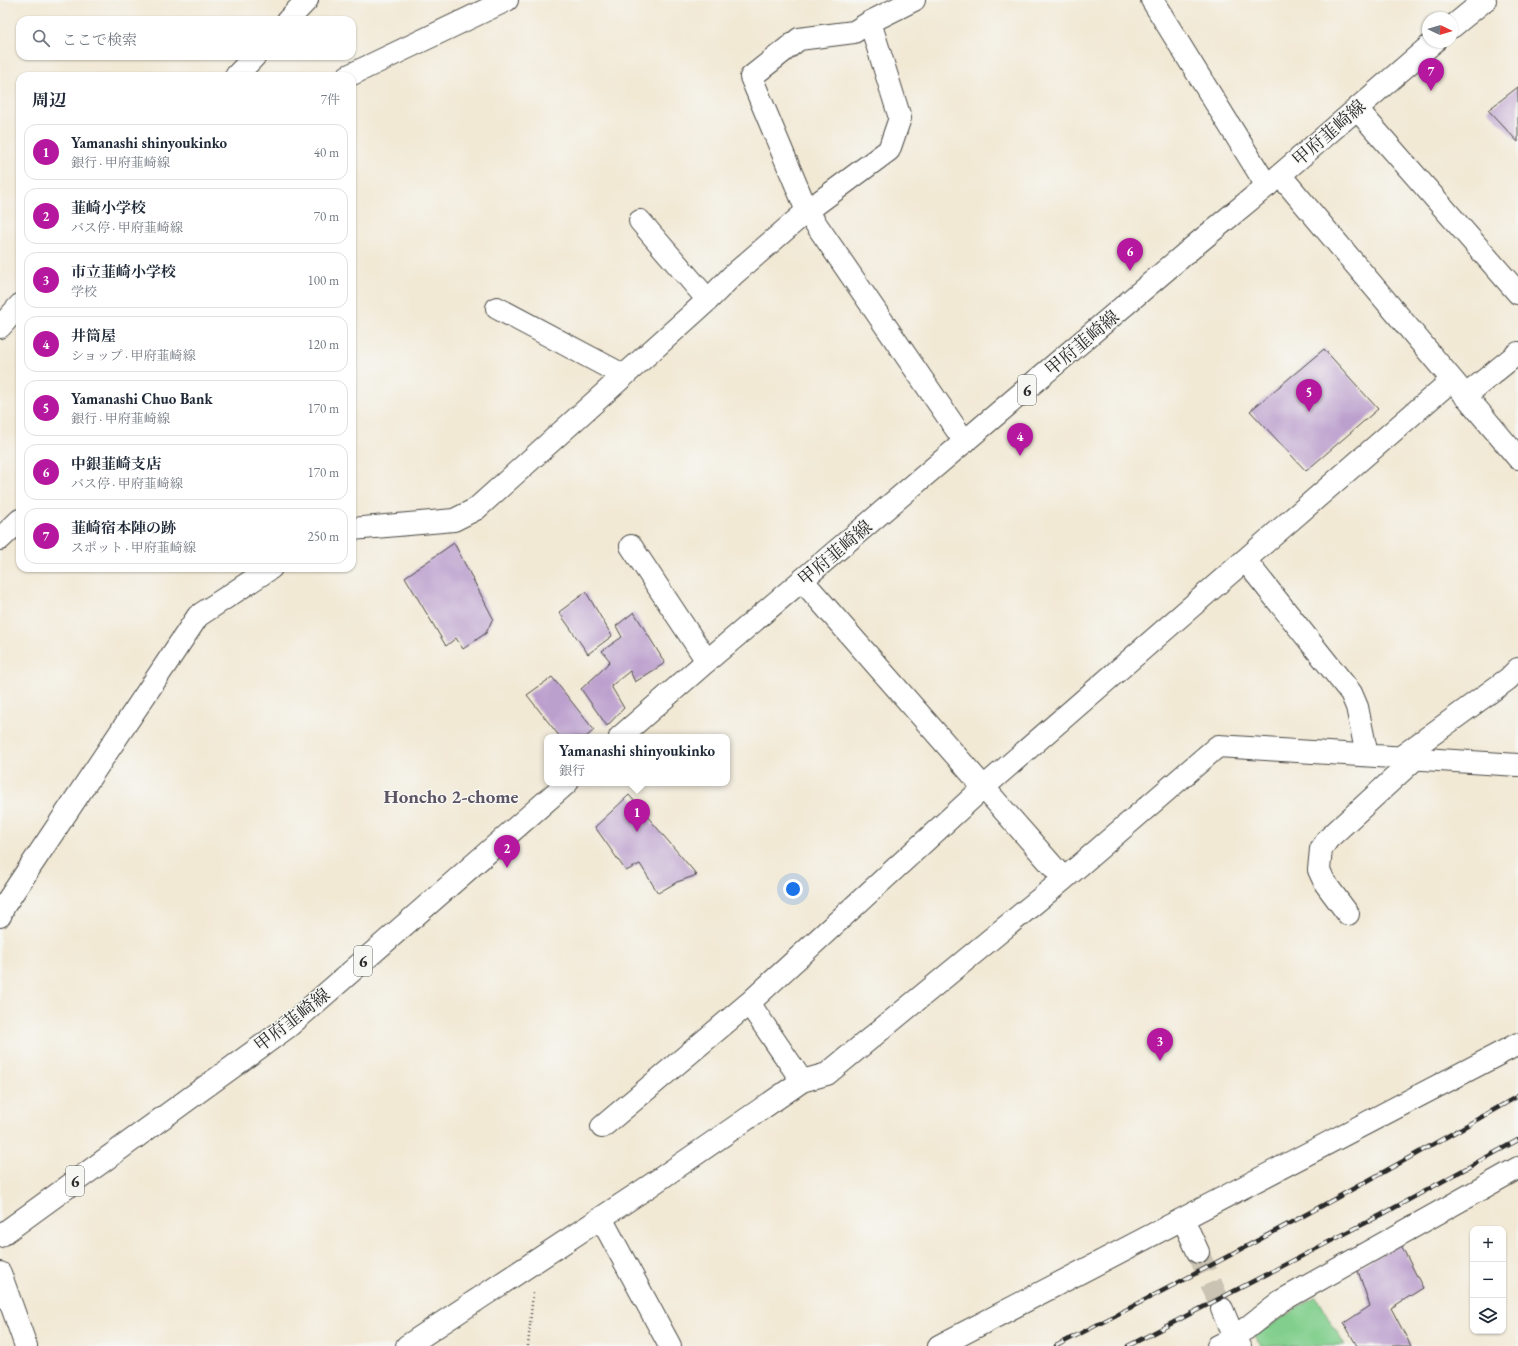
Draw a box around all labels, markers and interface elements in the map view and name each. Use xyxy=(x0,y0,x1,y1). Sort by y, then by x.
north arrow xyxy=(1422,12,1458,48)
search box xyxy=(16,16,356,60)
icon: search xyxy=(30,27,52,49)
text: ここで検索 xyxy=(62,30,137,49)
pin: 7 xyxy=(1418,58,1444,91)
text: 周辺 xyxy=(32,89,66,111)
text: 7件 xyxy=(321,91,340,108)
street label: 甲府韮崎線 xyxy=(1287,94,1370,171)
text: Yamanashi shinyoukinko xyxy=(71,133,227,152)
text: 1 xyxy=(43,144,49,161)
text: 40 m xyxy=(314,144,339,161)
text: 銀行 · 甲府韮崎線 xyxy=(71,154,170,171)
text: 韮崎小学校 xyxy=(71,198,146,217)
text: 2 xyxy=(43,208,49,225)
text: 70 m xyxy=(314,208,339,225)
text: バス停 · 甲府韮崎線 xyxy=(71,219,183,236)
pin: 6 xyxy=(1117,238,1143,271)
text: 市立韮崎小学校 xyxy=(71,262,176,281)
text: 3 xyxy=(43,272,49,289)
text: 100 m xyxy=(308,272,339,289)
text: 学校 xyxy=(71,283,97,300)
street label: 甲府韮崎線 xyxy=(1040,305,1124,380)
text: 井筒屋 xyxy=(71,326,116,345)
text: 4 xyxy=(43,336,49,353)
text: 120 m xyxy=(308,336,339,353)
text: ショップ · 甲府韮崎線 xyxy=(71,347,196,364)
road number: 6 xyxy=(1018,375,1036,405)
pin: 5 xyxy=(1296,379,1322,412)
text: Yamanashi Chuo Bank xyxy=(71,389,213,408)
text: 5 xyxy=(43,400,49,417)
text: 170 m xyxy=(308,400,339,417)
text: 銀行 · 甲府韮崎線 xyxy=(71,410,170,427)
pin: 4 xyxy=(1007,423,1033,456)
text: 中銀韮崎支店 xyxy=(71,454,161,473)
text: 6 xyxy=(43,464,49,481)
text: 170 m xyxy=(308,464,339,481)
text: バス停 · 甲府韮崎線 xyxy=(71,475,183,492)
street label: 甲府韮崎線 xyxy=(793,515,877,590)
text: 韮崎宿本陣の跡 xyxy=(71,518,176,537)
text: 7 xyxy=(43,528,49,545)
text: 250 m xyxy=(308,528,339,545)
text: スポット · 甲府韮崎線 xyxy=(71,539,196,556)
popup xyxy=(544,734,730,786)
text: Yamanashi shinyoukinko xyxy=(559,741,715,760)
text: 銀行 xyxy=(559,762,585,779)
district label: Honcho 2-chome xyxy=(383,784,519,809)
pin: 1 xyxy=(624,799,650,832)
pin: 2 xyxy=(494,835,520,868)
your location xyxy=(783,879,803,899)
road number: 6 xyxy=(354,946,372,976)
street label: 甲府韮崎線 xyxy=(249,983,334,1056)
pin: 3 xyxy=(1147,1028,1173,1061)
road number: 6 xyxy=(66,1166,84,1196)
map controls xyxy=(1470,1226,1506,1334)
button: + xyxy=(1470,1226,1506,1262)
button: − xyxy=(1470,1262,1506,1298)
button: layers xyxy=(1470,1298,1506,1334)

